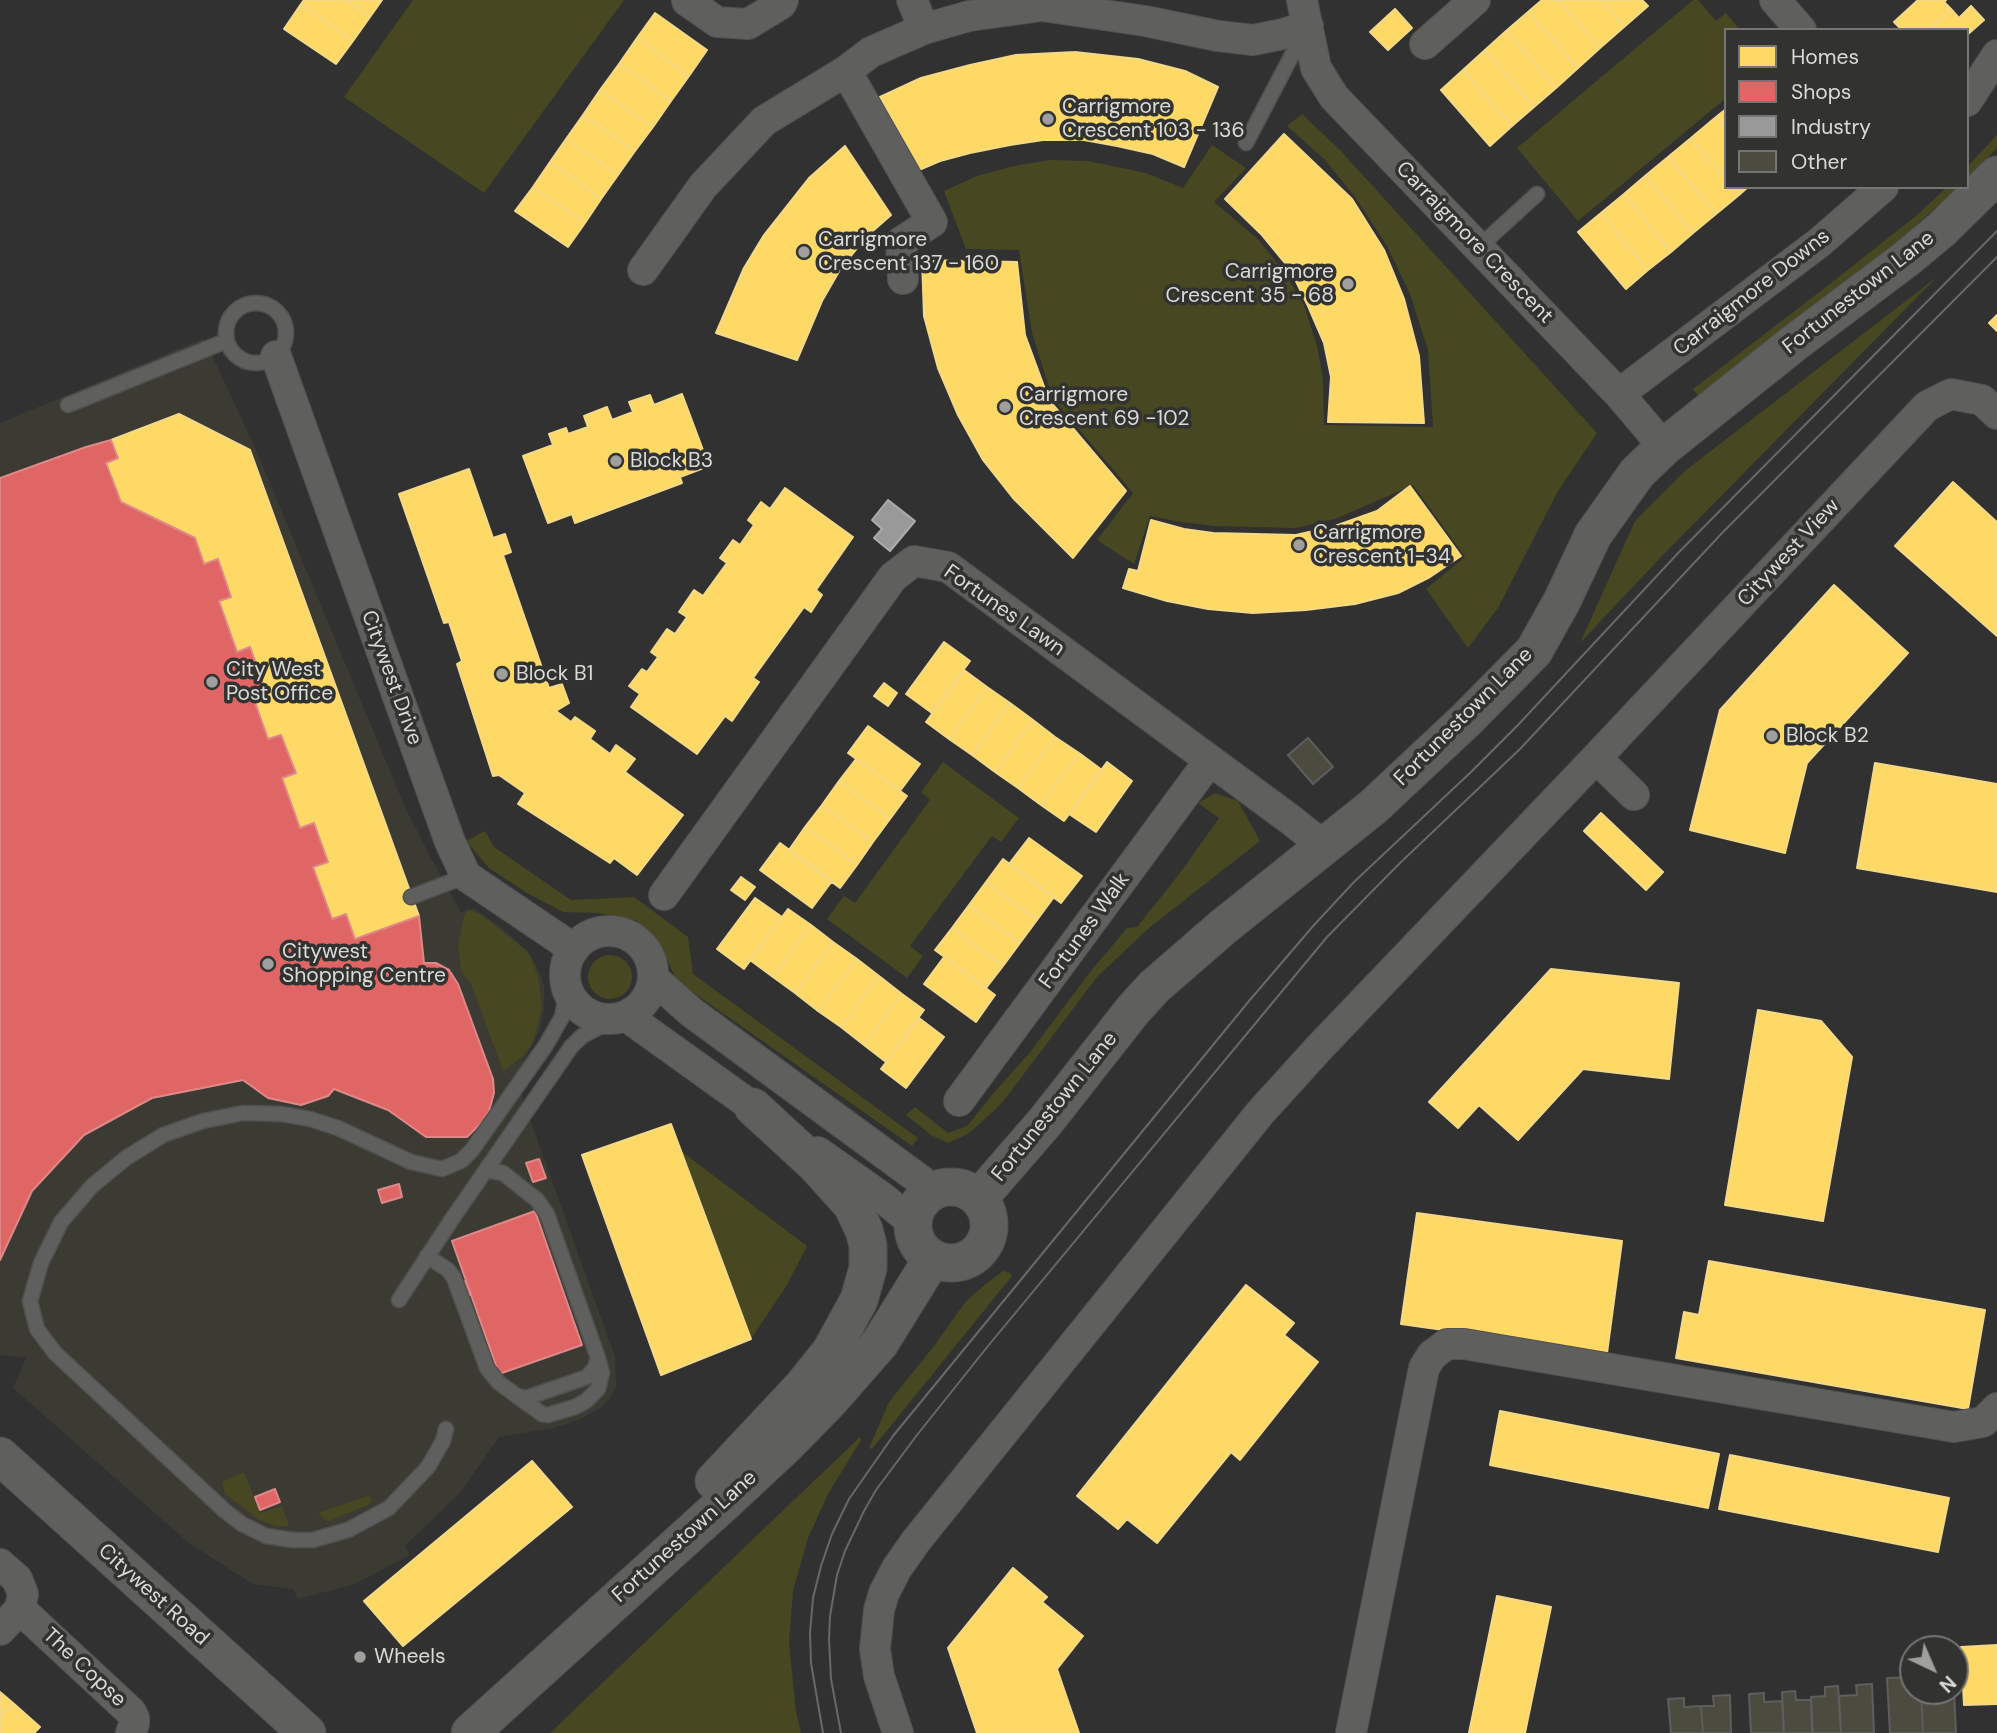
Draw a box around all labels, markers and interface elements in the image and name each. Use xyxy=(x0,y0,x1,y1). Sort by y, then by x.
legend xyxy=(1724,28,1969,189)
text: Homes xyxy=(1791,43,1859,71)
text: Shops xyxy=(1791,78,1851,106)
place label: Carrigmore Crescent 103 - 136 xyxy=(1062,94,1245,144)
marker: Carrigmore Crescent 103 - 136 xyxy=(1040,111,1056,127)
text: Industry xyxy=(1791,113,1871,141)
text: Other xyxy=(1791,148,1847,176)
street label: Carraigmore Crescent xyxy=(1390,157,1558,329)
street label: Carraigmore Downs xyxy=(1669,224,1835,362)
street label: Fortunestown Lane xyxy=(1778,226,1940,360)
place label: Carrigmore Crescent 137 - 160 xyxy=(818,227,999,277)
marker: Carrigmore Crescent 137 - 160 xyxy=(796,244,812,260)
place label: Carrigmore Crescent 35 - 68 xyxy=(1166,259,1334,309)
marker: Carrigmore Crescent 35 - 68 xyxy=(1340,276,1356,292)
place label: Carrigmore Crescent 69 -102 xyxy=(1019,382,1189,432)
marker: Carrigmore Crescent 69 -102 xyxy=(997,399,1013,415)
place label: Block B3 xyxy=(630,448,713,474)
marker: Block B3 xyxy=(608,453,624,469)
street label: Citywest View xyxy=(1733,494,1845,612)
place label: Carrigmore Crescent 1-34 xyxy=(1313,520,1451,570)
marker: Carrigmore Crescent 1-34 xyxy=(1291,537,1307,553)
street label: Fortunes Lawn xyxy=(939,560,1069,662)
street label: Citywest Drive xyxy=(355,607,427,749)
street label: Fortunestown Lane xyxy=(1390,643,1538,791)
place label: City West Post Office xyxy=(226,657,333,707)
place label: Block B1 xyxy=(516,661,593,687)
marker: Block B1 xyxy=(494,666,510,682)
marker: City West Post Office xyxy=(204,674,220,690)
place label: Block B2 xyxy=(1786,723,1869,749)
marker: Block B2 xyxy=(1764,728,1780,744)
street label: Fortunes Walk xyxy=(1034,868,1136,994)
place label: Citywest Shopping Centre xyxy=(282,939,446,989)
marker: Citywest Shopping Centre xyxy=(260,956,276,972)
street label: Fortunestown Lane xyxy=(987,1027,1123,1187)
street label: Fortunestown Lane xyxy=(608,1466,762,1608)
street label: Citywest Road xyxy=(92,1539,214,1651)
street label: The Copse xyxy=(37,1623,131,1713)
north arrow xyxy=(1899,1635,1969,1705)
place label: Wheels xyxy=(374,1644,445,1670)
marker: Wheels xyxy=(352,1649,368,1665)
text: N xyxy=(1934,1670,1961,1698)

